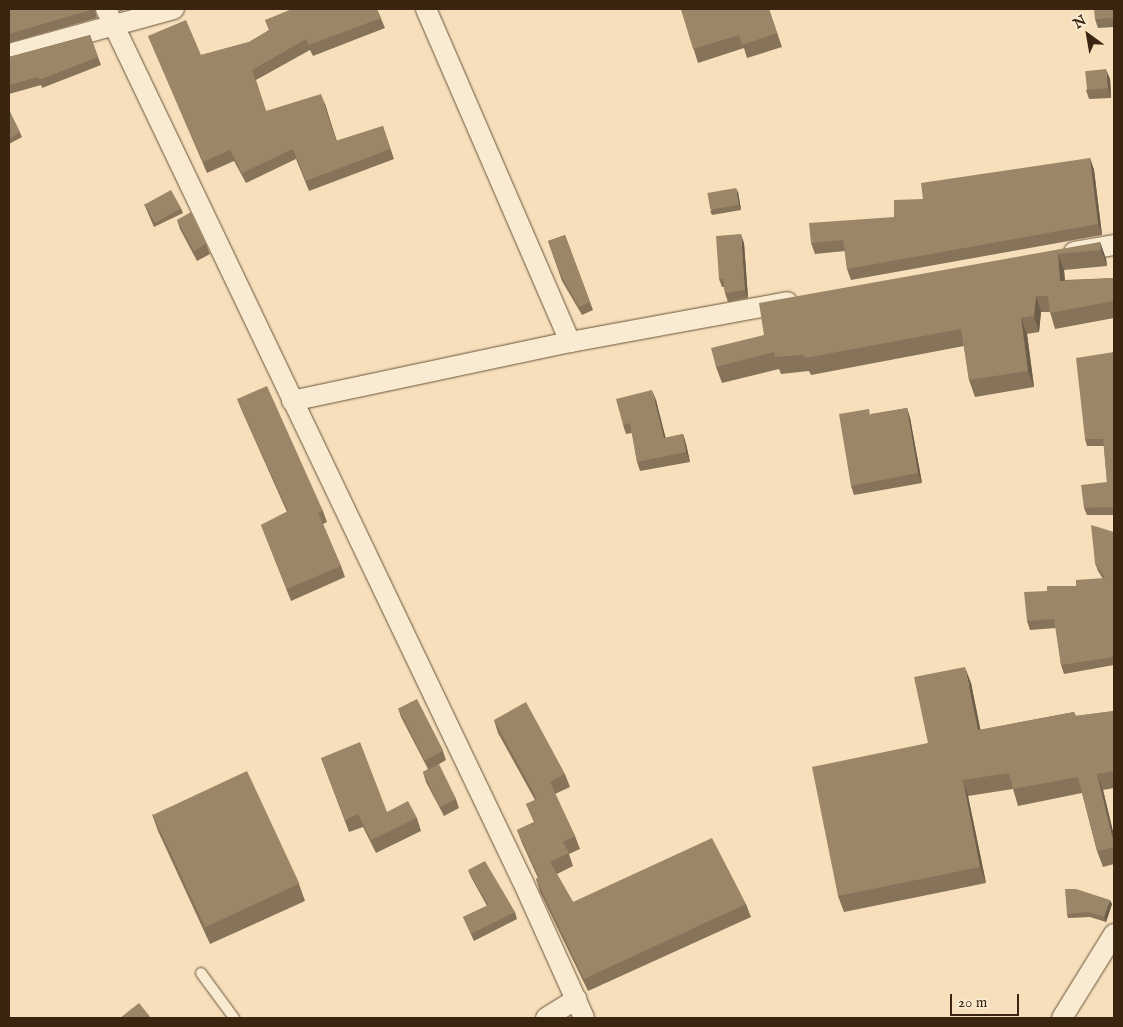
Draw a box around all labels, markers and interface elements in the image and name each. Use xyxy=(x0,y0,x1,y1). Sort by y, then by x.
north arrow xyxy=(1063,10,1113,60)
text: N xyxy=(1070,11,1090,33)
scale bar xyxy=(953,984,1022,1016)
text: 20 m xyxy=(958,993,987,1012)

